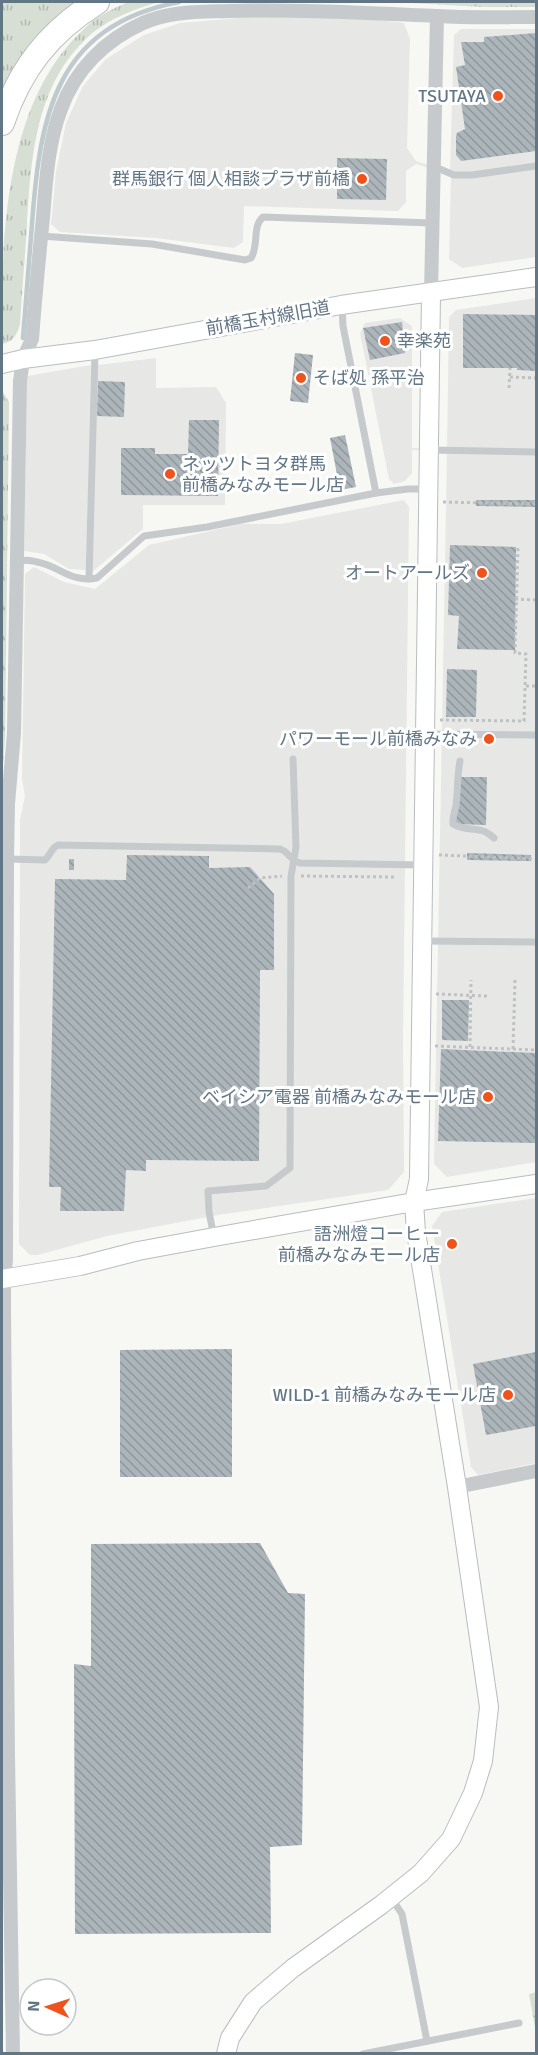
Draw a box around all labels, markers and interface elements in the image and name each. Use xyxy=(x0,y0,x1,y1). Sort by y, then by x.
place label: TSUTAYA xyxy=(418,85,486,107)
marker: TSUTAYA xyxy=(491,89,505,103)
place label: 群馬銀行 個人相談プラザ前橋 xyxy=(112,168,350,190)
marker: 群馬銀行 個人相談プラザ前橋 xyxy=(355,172,369,186)
street label: 前橋玉村線旧道 xyxy=(204,296,332,340)
place label: 幸楽苑 xyxy=(397,330,451,352)
marker: 幸楽苑 xyxy=(378,334,392,348)
place label: そば処 孫平治 xyxy=(313,367,425,389)
marker: そば処 孫平治 xyxy=(294,371,308,385)
place label: ネッツトヨタ群馬 前橋みなみモール店 xyxy=(182,453,344,496)
marker: ネッツトヨタ群馬 前橋みなみモール店 xyxy=(163,467,177,481)
place label: オートアールズ xyxy=(345,562,470,584)
marker: オートアールズ xyxy=(475,566,489,580)
place label: パワーモール前橋みなみ xyxy=(279,728,477,750)
marker: パワーモール前橋みなみ xyxy=(482,732,496,746)
place label: ベイシア電器 前橋みなみモール店 xyxy=(202,1086,476,1108)
marker: ベイシア電器 前橋みなみモール店 xyxy=(481,1090,495,1104)
place label: 語洲燈コーヒー 前橋みなみモール店 xyxy=(278,1223,440,1266)
marker: 語洲燈コーヒー 前橋みなみモール店 xyxy=(445,1237,459,1251)
place label: WILD-1 前橋みなみモール店 xyxy=(273,1384,496,1406)
marker: WILD-1 前橋みなみモール店 xyxy=(501,1388,515,1402)
north arrow xyxy=(18,1977,78,2037)
text: N xyxy=(24,2000,44,2012)

